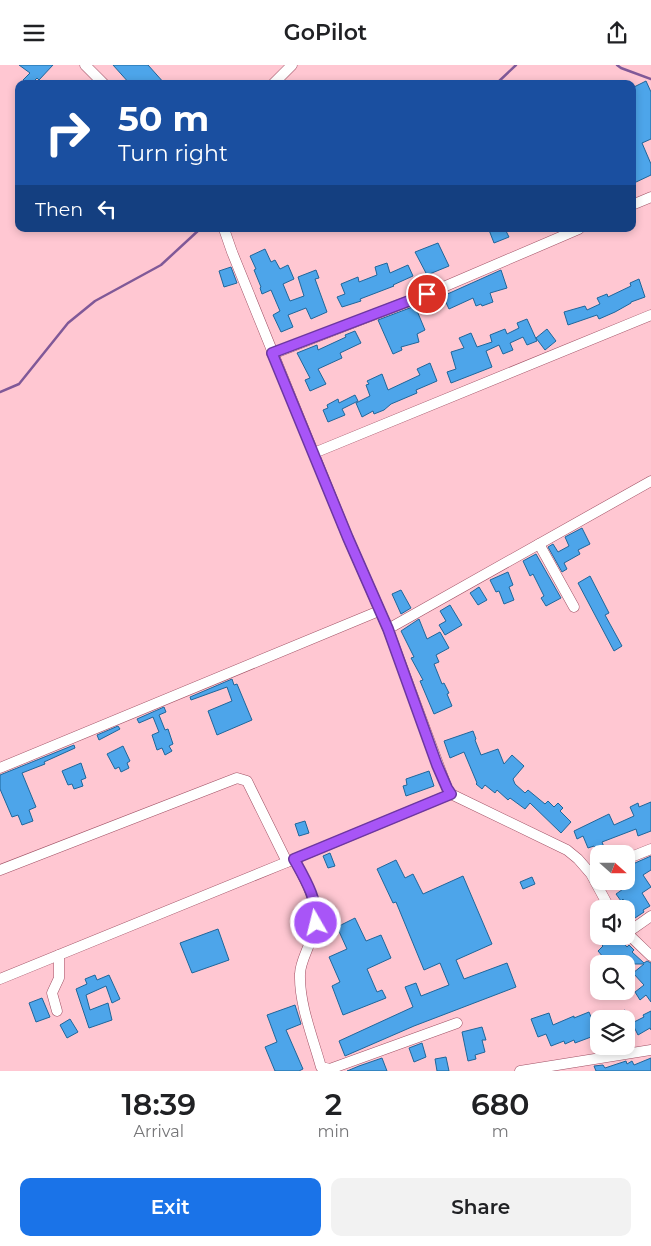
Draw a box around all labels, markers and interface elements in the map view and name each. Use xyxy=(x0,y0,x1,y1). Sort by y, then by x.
icon: menu xyxy=(20,19,48,47)
text: GoPilot xyxy=(284,19,367,46)
icon: share xyxy=(603,19,631,47)
text: 50 m xyxy=(118,97,209,140)
icon: right xyxy=(35,100,100,165)
text: Turn right xyxy=(118,140,228,167)
icon: left xyxy=(93,195,121,223)
text: Then xyxy=(35,198,83,221)
pin xyxy=(406,273,448,315)
icon: arrive xyxy=(413,280,441,308)
north arrow xyxy=(590,845,635,890)
map controls xyxy=(590,845,635,1055)
position arrow xyxy=(289,896,341,948)
button: sound xyxy=(590,900,635,945)
button: search xyxy=(590,955,635,1000)
button: layers xyxy=(590,1010,635,1055)
text: 18:39 xyxy=(121,1086,196,1123)
text: 2 xyxy=(325,1086,342,1123)
text: 680 xyxy=(471,1086,530,1123)
text: Arrival xyxy=(133,1122,184,1141)
text: min xyxy=(317,1122,350,1141)
text: m xyxy=(492,1122,509,1141)
button: Exit xyxy=(20,1178,321,1236)
button: Share xyxy=(331,1178,631,1236)

